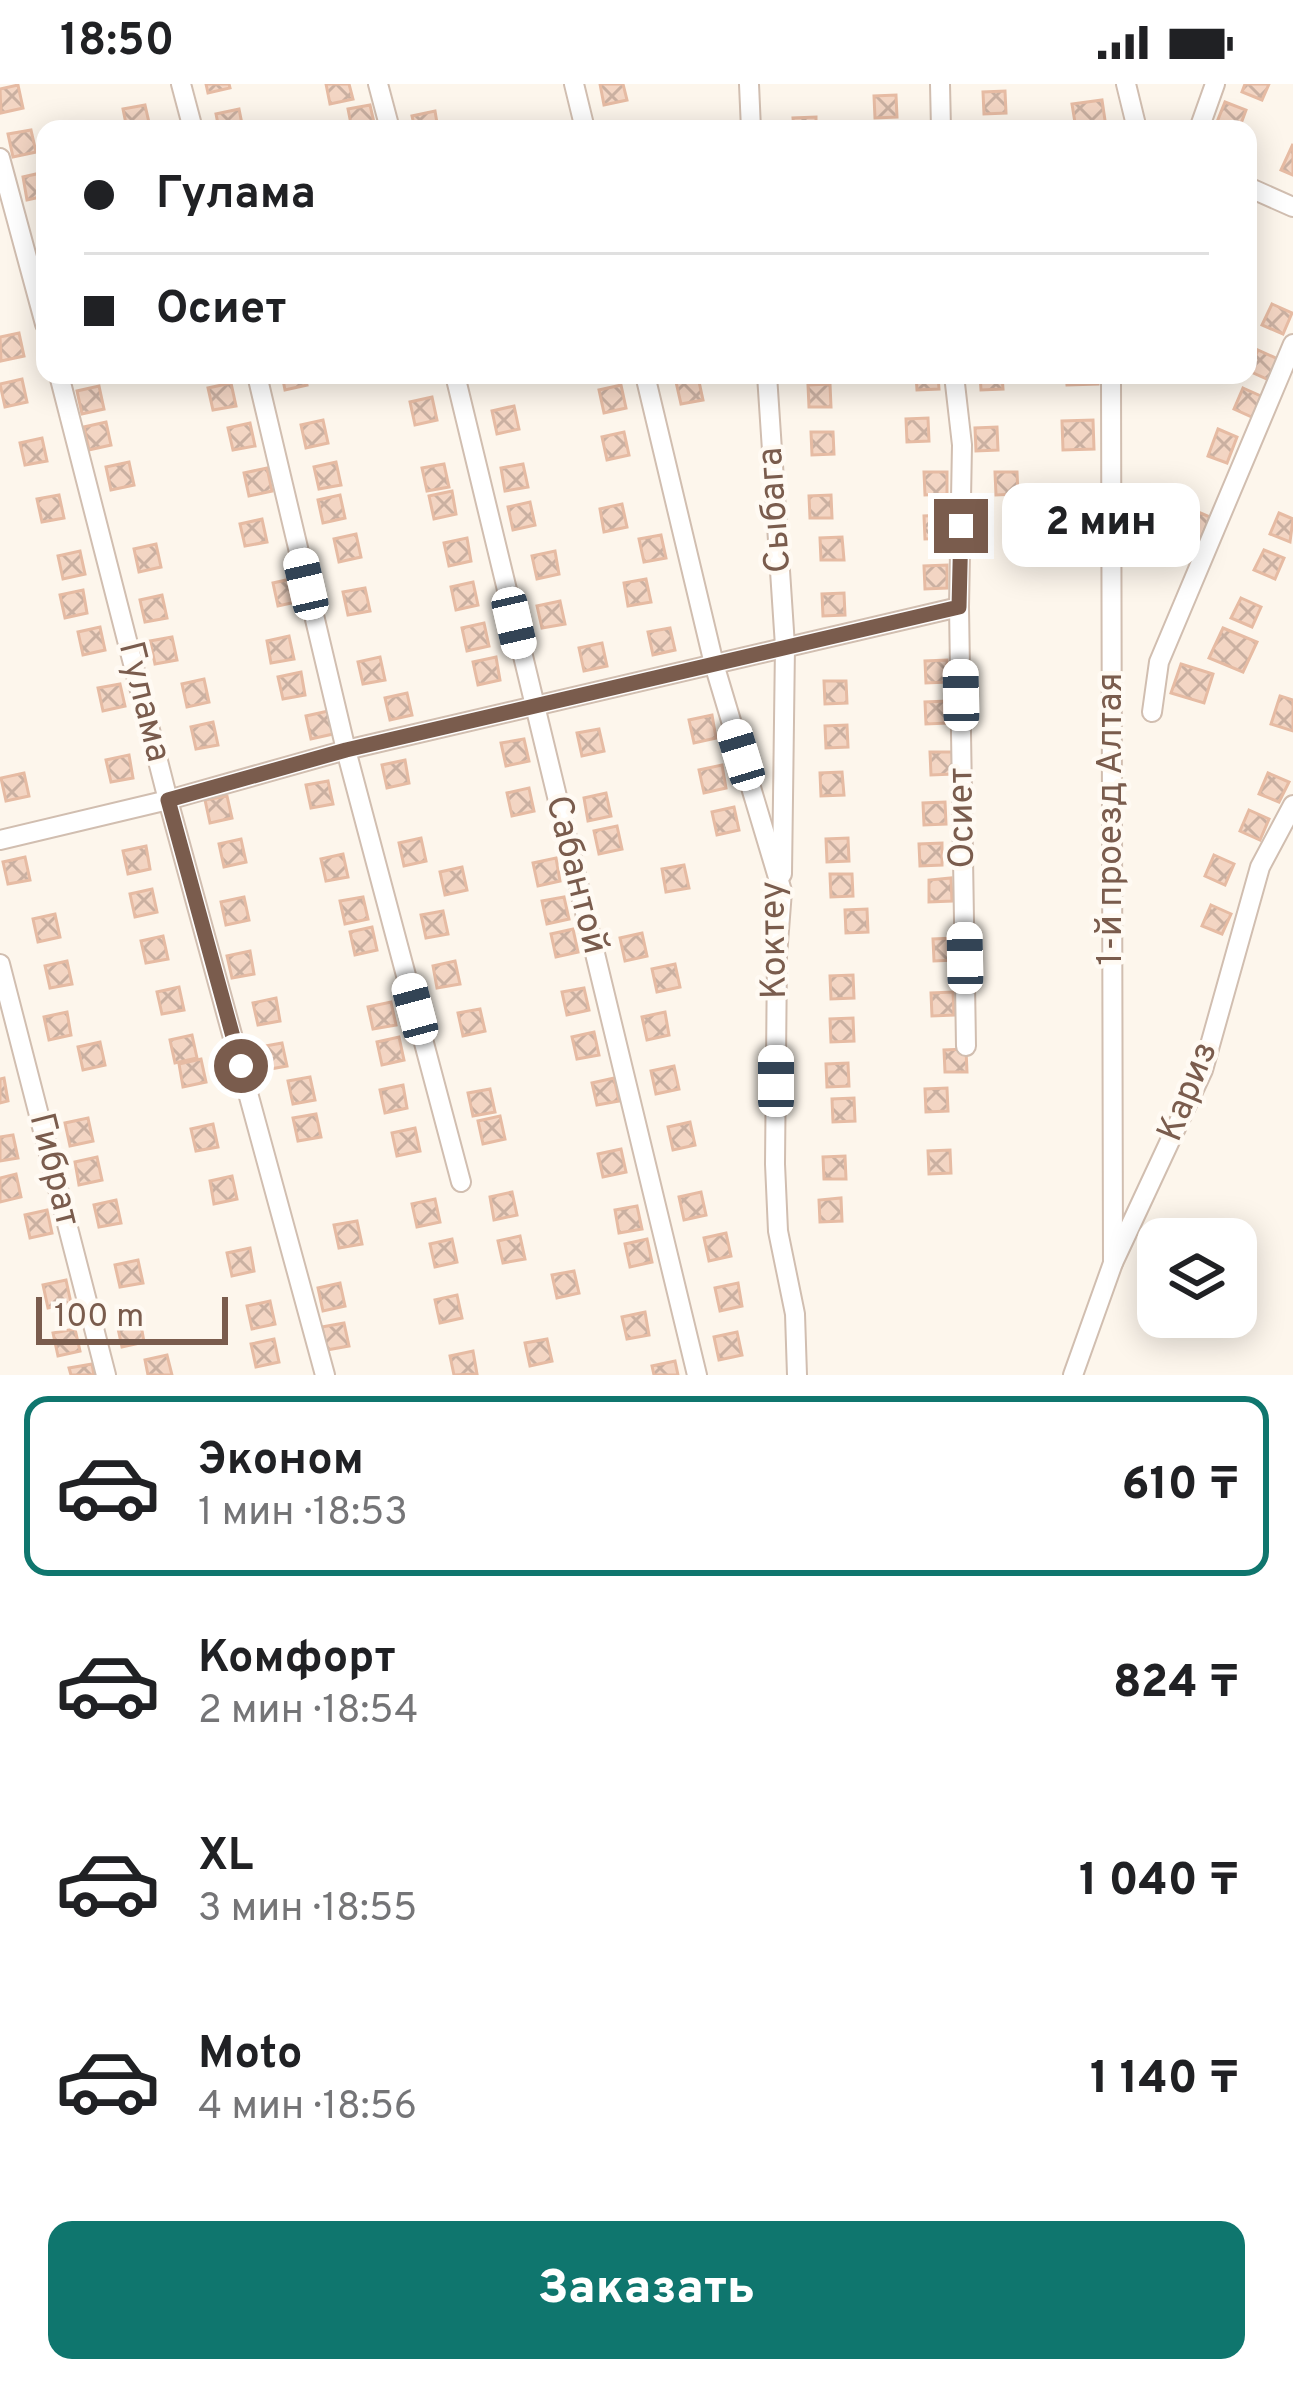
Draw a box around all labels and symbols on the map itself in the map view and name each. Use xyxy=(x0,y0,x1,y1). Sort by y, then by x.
street label: Сыбага xyxy=(749,446,803,574)
callout: 2 мин xyxy=(1003,484,1201,568)
route end xyxy=(934,499,988,553)
car xyxy=(280,545,332,623)
car xyxy=(488,584,540,662)
street label: Гулама xyxy=(106,637,180,767)
car xyxy=(942,659,980,731)
street label: 1-й проезд Алтая xyxy=(1089,672,1135,966)
car xyxy=(713,715,769,795)
street label: Осиет xyxy=(939,767,987,869)
street label: Сабантой xyxy=(533,791,617,959)
street label: Коктеу xyxy=(751,880,799,1000)
car xyxy=(946,922,984,994)
car xyxy=(388,970,442,1048)
street label: Кариз xyxy=(1148,1035,1230,1149)
route start xyxy=(214,1039,268,1093)
car xyxy=(758,1045,794,1117)
street label: Гибрат xyxy=(17,1108,89,1232)
scale bar xyxy=(36,1291,228,1344)

